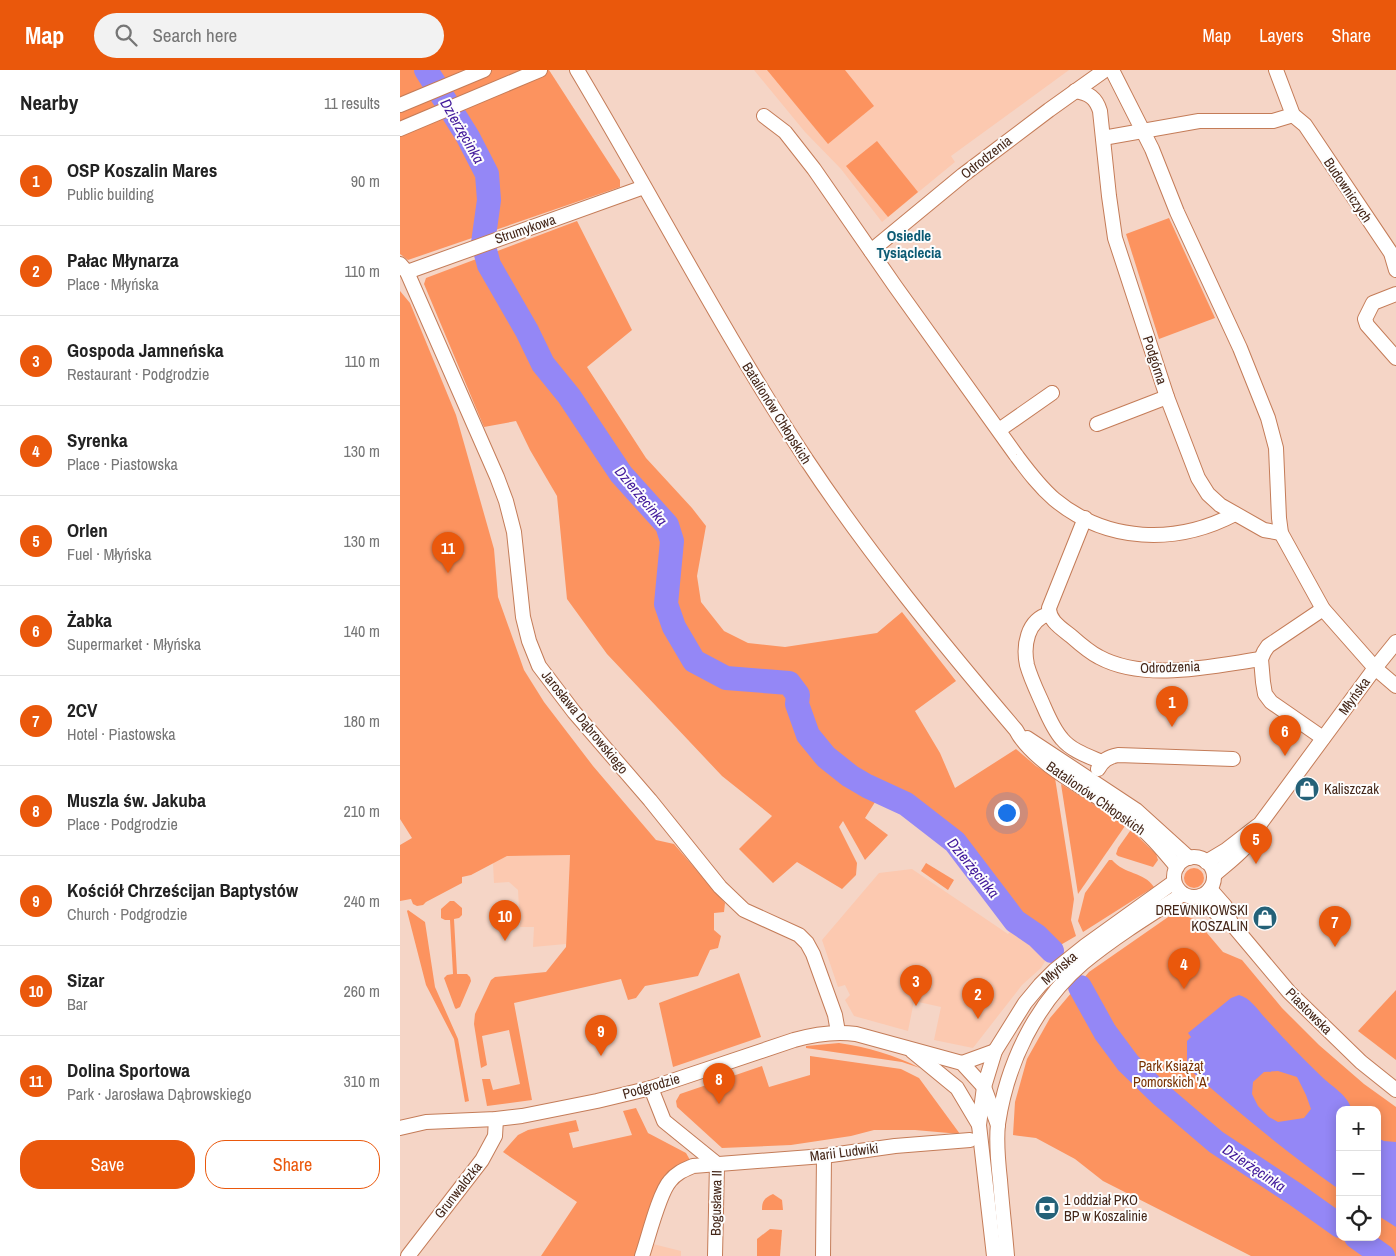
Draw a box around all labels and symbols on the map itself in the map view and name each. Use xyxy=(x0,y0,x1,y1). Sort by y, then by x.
water label: Dzierżęcinka xyxy=(435,94,490,167)
street label: Odrodzenia xyxy=(957,131,1016,183)
street label: Budowniczych xyxy=(1320,154,1376,226)
street label: Strumykowa xyxy=(492,210,558,248)
district label: Osiedle Tysiąclecia xyxy=(877,225,942,263)
street label: Podgórna xyxy=(1139,334,1171,387)
street label: Batalionów Chłopskich xyxy=(738,359,816,467)
water label: Dzierżęcinka xyxy=(610,461,673,530)
pin: 11 xyxy=(432,532,464,573)
street label: Odrodzenia xyxy=(1140,657,1201,677)
street label: Jarosława Dąbrowskiego xyxy=(538,667,632,777)
street label: Młyńska xyxy=(1334,673,1374,718)
pin: 1 xyxy=(1156,686,1188,727)
pin: 6 xyxy=(1269,715,1301,756)
street label: Batalionów Chłopskich xyxy=(1043,757,1149,839)
shop icon: Kaliszczak xyxy=(1294,776,1320,802)
place label: Kaliszczak xyxy=(1324,780,1379,798)
your location xyxy=(994,800,1020,826)
pin: 5 xyxy=(1240,823,1272,864)
water label: Dzierżęcinka xyxy=(943,833,1004,902)
pin: 10 xyxy=(489,900,521,941)
place label: DREWNIKOWSKI KOSZALIN xyxy=(1156,901,1248,935)
shop icon: DREWNIKOWSKI KOSZALIN xyxy=(1252,905,1278,931)
pin: 7 xyxy=(1319,906,1351,947)
street label: Młyńska xyxy=(1037,947,1081,989)
pin: 4 xyxy=(1168,948,1200,989)
pin: 3 xyxy=(900,965,932,1006)
pin: 2 xyxy=(962,978,994,1019)
street label: Piastowska xyxy=(1282,984,1337,1039)
pin: 9 xyxy=(585,1015,617,1056)
park label: Park Książąt Pomorskich 'A' xyxy=(1133,1057,1209,1091)
pin: 8 xyxy=(703,1063,735,1104)
street label: Podgrodzie xyxy=(620,1069,682,1103)
street label: Marii Ludwiki xyxy=(809,1139,879,1165)
water label: Dzierżęcinka xyxy=(1219,1139,1290,1196)
street label: Grunwaldzka xyxy=(430,1158,486,1222)
street label: Bogusława II xyxy=(706,1170,726,1236)
place label: 1 oddział PKO BP w Koszalinie xyxy=(1064,1191,1147,1225)
bank icon: 1 oddział PKO BP w Koszalinie xyxy=(1034,1195,1060,1221)

